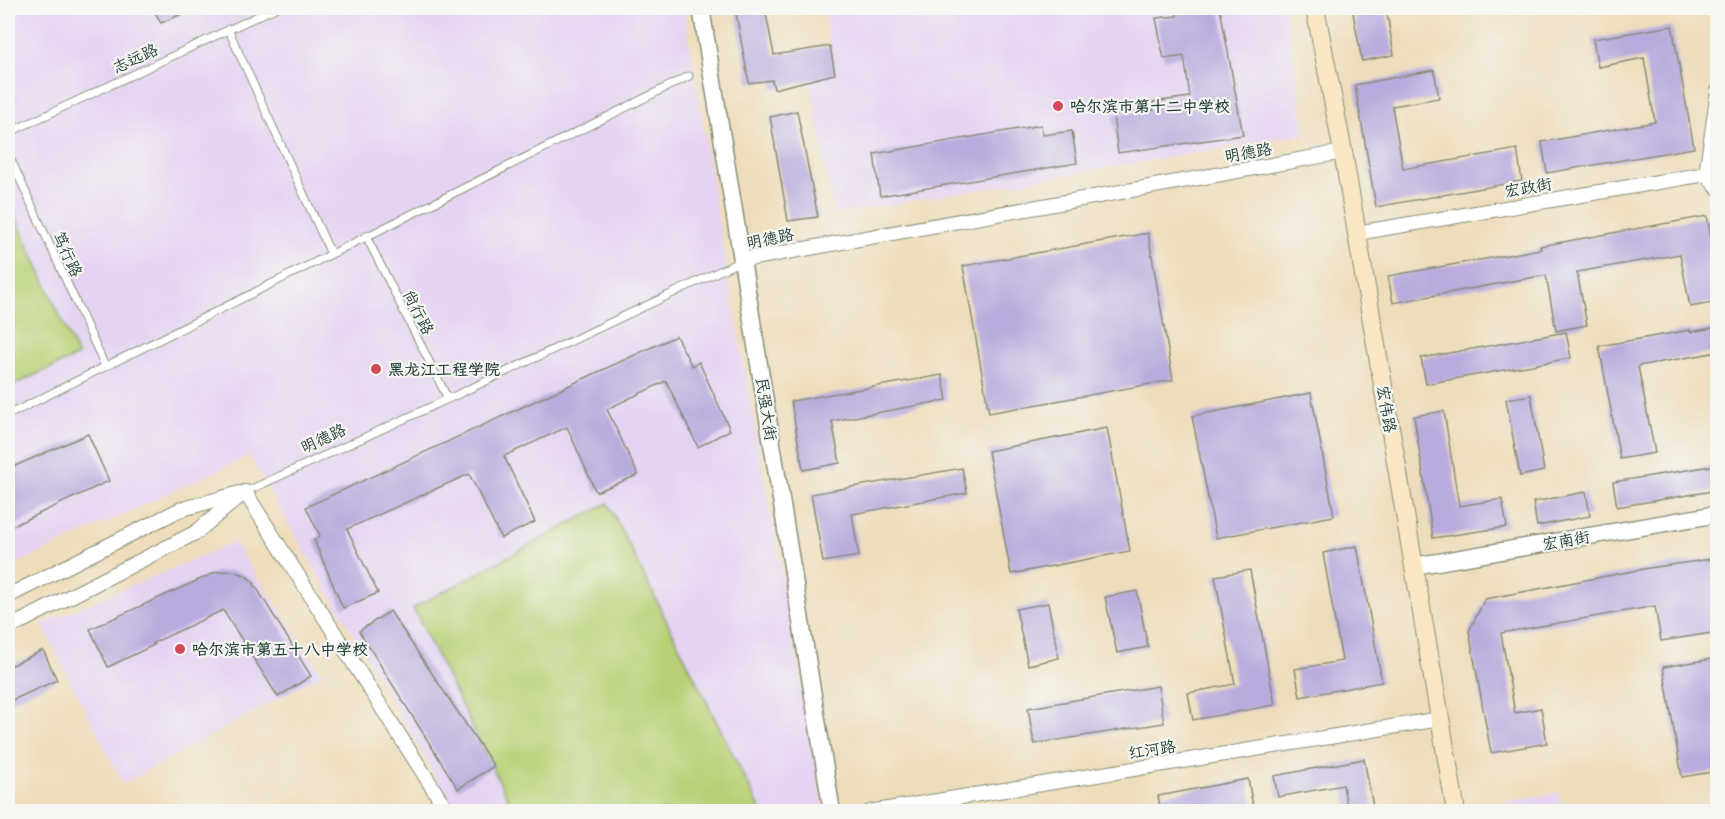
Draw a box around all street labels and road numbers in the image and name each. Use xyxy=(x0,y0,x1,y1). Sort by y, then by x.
street label: 志远路 xyxy=(107,35,163,82)
street label: 明德路 xyxy=(1222,134,1274,171)
street label: 宏政街 xyxy=(1502,169,1554,206)
street label: 明德路 xyxy=(744,220,796,257)
street label: 笃行路 xyxy=(44,226,91,282)
street label: 尚行路 xyxy=(395,284,442,340)
street label: 民强大街 xyxy=(747,375,786,443)
street label: 宏伟路 xyxy=(1368,383,1405,435)
street label: 明德路 xyxy=(295,415,351,462)
street label: 宏南街 xyxy=(1540,522,1592,559)
street label: 红河路 xyxy=(1126,731,1178,768)

